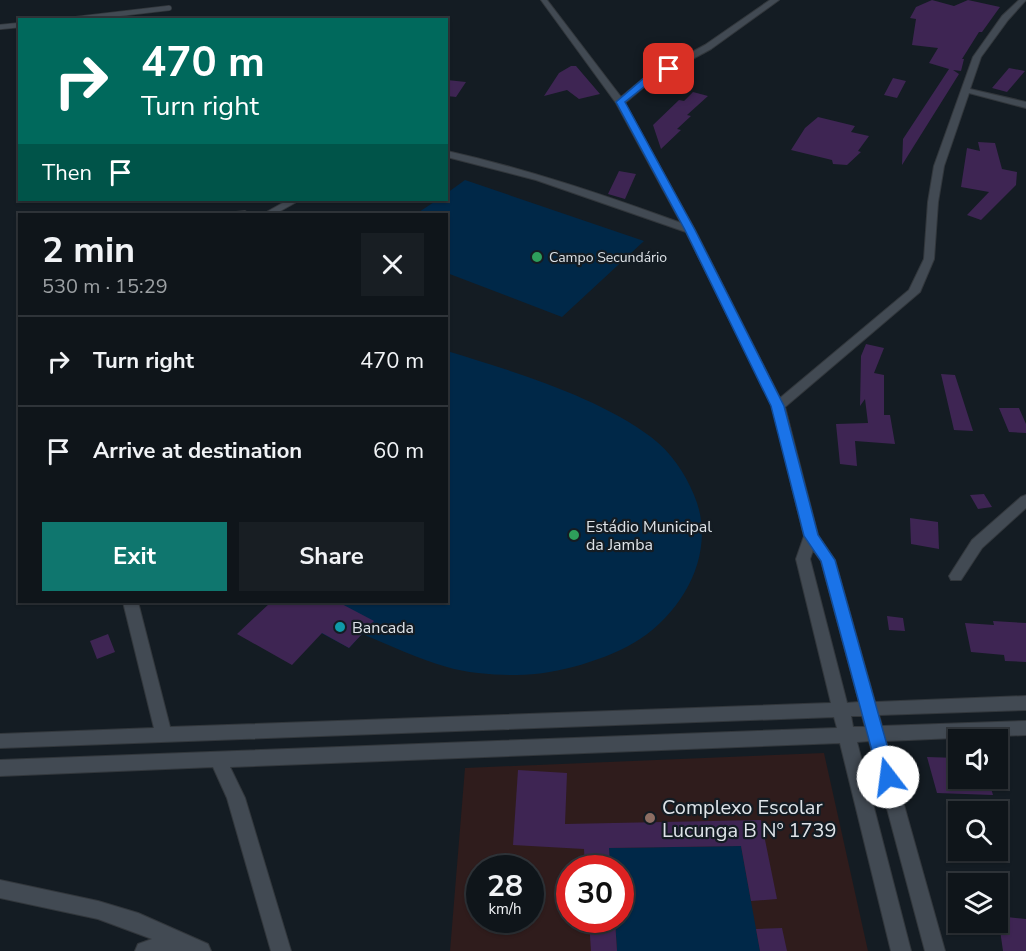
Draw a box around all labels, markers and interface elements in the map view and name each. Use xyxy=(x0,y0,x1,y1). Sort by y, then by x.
text: 470 m xyxy=(141,34,265,91)
icon: right xyxy=(42,42,120,120)
pin xyxy=(643,43,694,94)
icon: arrive xyxy=(652,52,685,85)
text: Turn right xyxy=(141,88,259,125)
icon: arrive xyxy=(104,156,137,189)
text: Then xyxy=(42,158,92,188)
text: 2 min xyxy=(42,226,135,275)
button: close xyxy=(361,233,424,296)
place label: Campo Secundário xyxy=(549,248,667,267)
marker: Campo Secundário xyxy=(530,250,544,264)
text: 530 m · 15:29 xyxy=(42,273,168,300)
icon: right xyxy=(42,345,75,378)
text: Turn right xyxy=(93,346,194,376)
text: 470 m xyxy=(360,346,424,376)
icon: arrive xyxy=(42,435,75,468)
text: Arrive at destination xyxy=(93,436,302,466)
text: 60 m xyxy=(373,436,424,466)
place label: Estádio Municipal da Jamba xyxy=(586,516,712,556)
button: Exit xyxy=(42,522,227,591)
button: Share xyxy=(239,522,424,591)
marker: Estádio Municipal da Jamba xyxy=(567,528,581,542)
place label: Bancada xyxy=(352,617,414,639)
marker: Bancada xyxy=(333,620,347,634)
map controls xyxy=(948,729,1008,933)
button: sound xyxy=(948,729,1008,789)
position arrow xyxy=(856,745,920,809)
place label: Complexo Escolar Lucunga B Nº 1739 xyxy=(662,794,837,844)
button: search xyxy=(948,801,1008,861)
marker: Complexo Escolar Lucunga B Nº 1739 xyxy=(643,811,657,825)
speed limit sign: 30 xyxy=(556,855,634,933)
text: 28 xyxy=(487,866,523,907)
button: layers xyxy=(948,873,1008,933)
text: km/h xyxy=(488,899,522,919)

